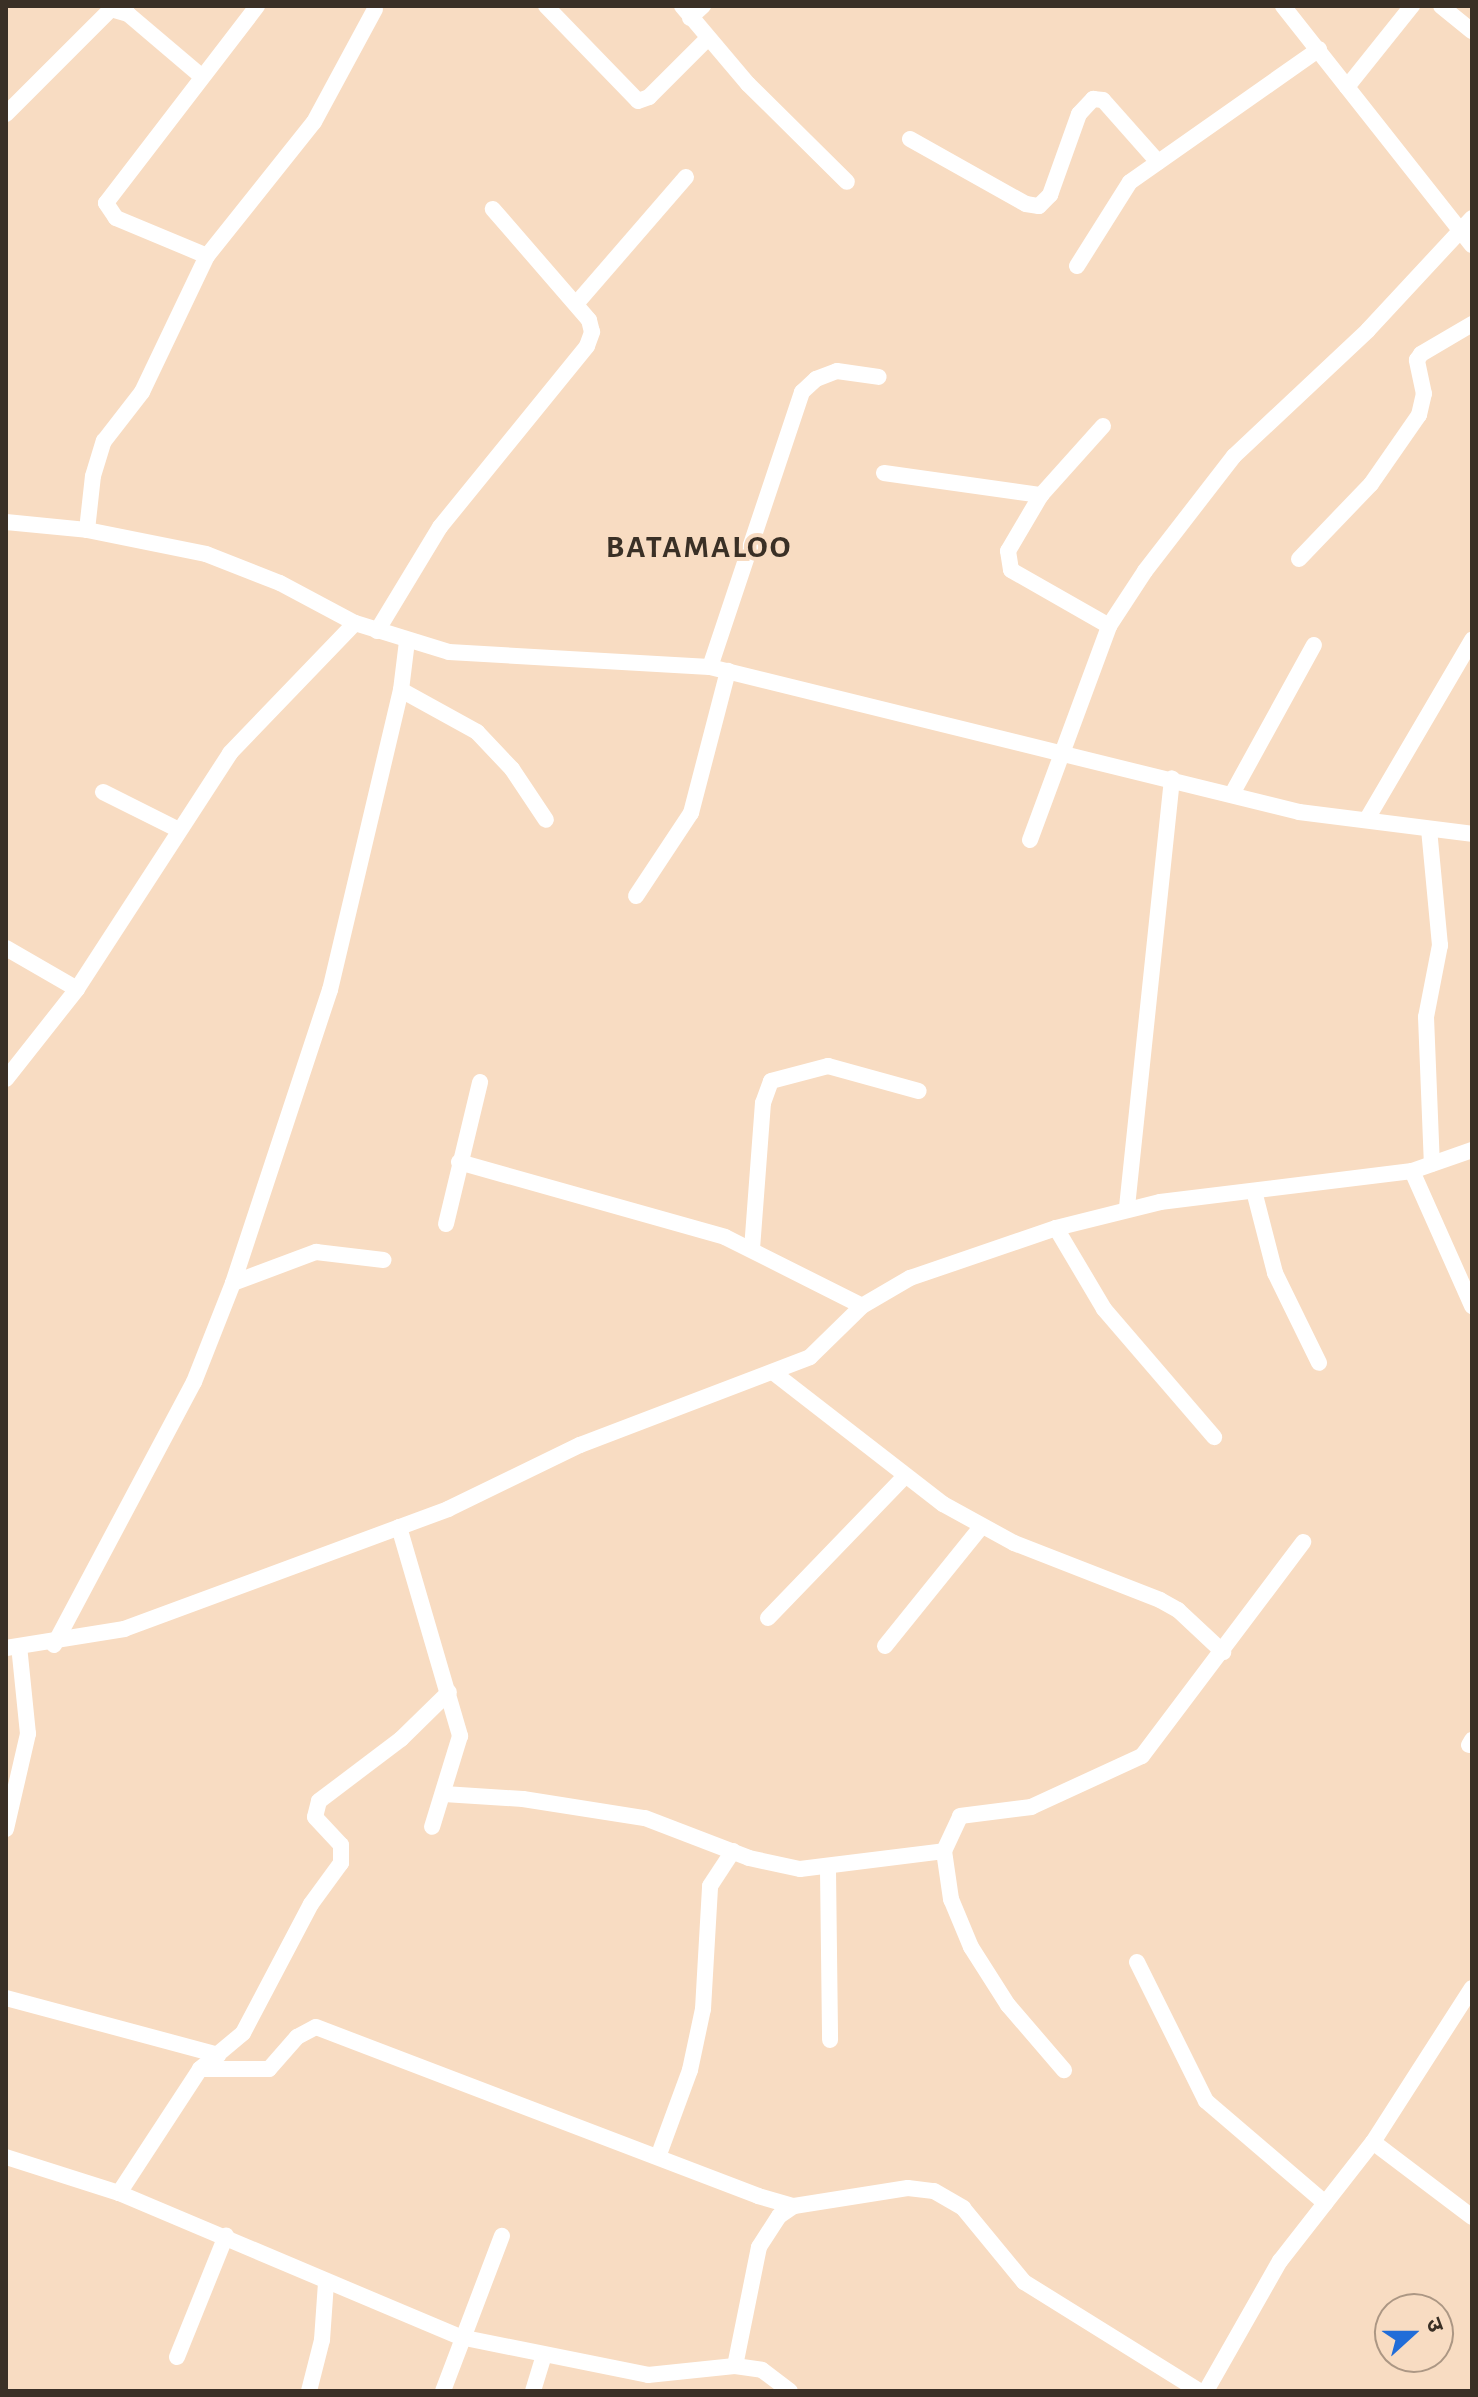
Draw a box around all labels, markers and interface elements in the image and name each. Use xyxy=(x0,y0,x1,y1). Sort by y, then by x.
district label: BATAMALOO xyxy=(606,528,792,566)
north arrow xyxy=(1374,2293,1454,2373)
text: उ xyxy=(1422,2315,1447,2335)

